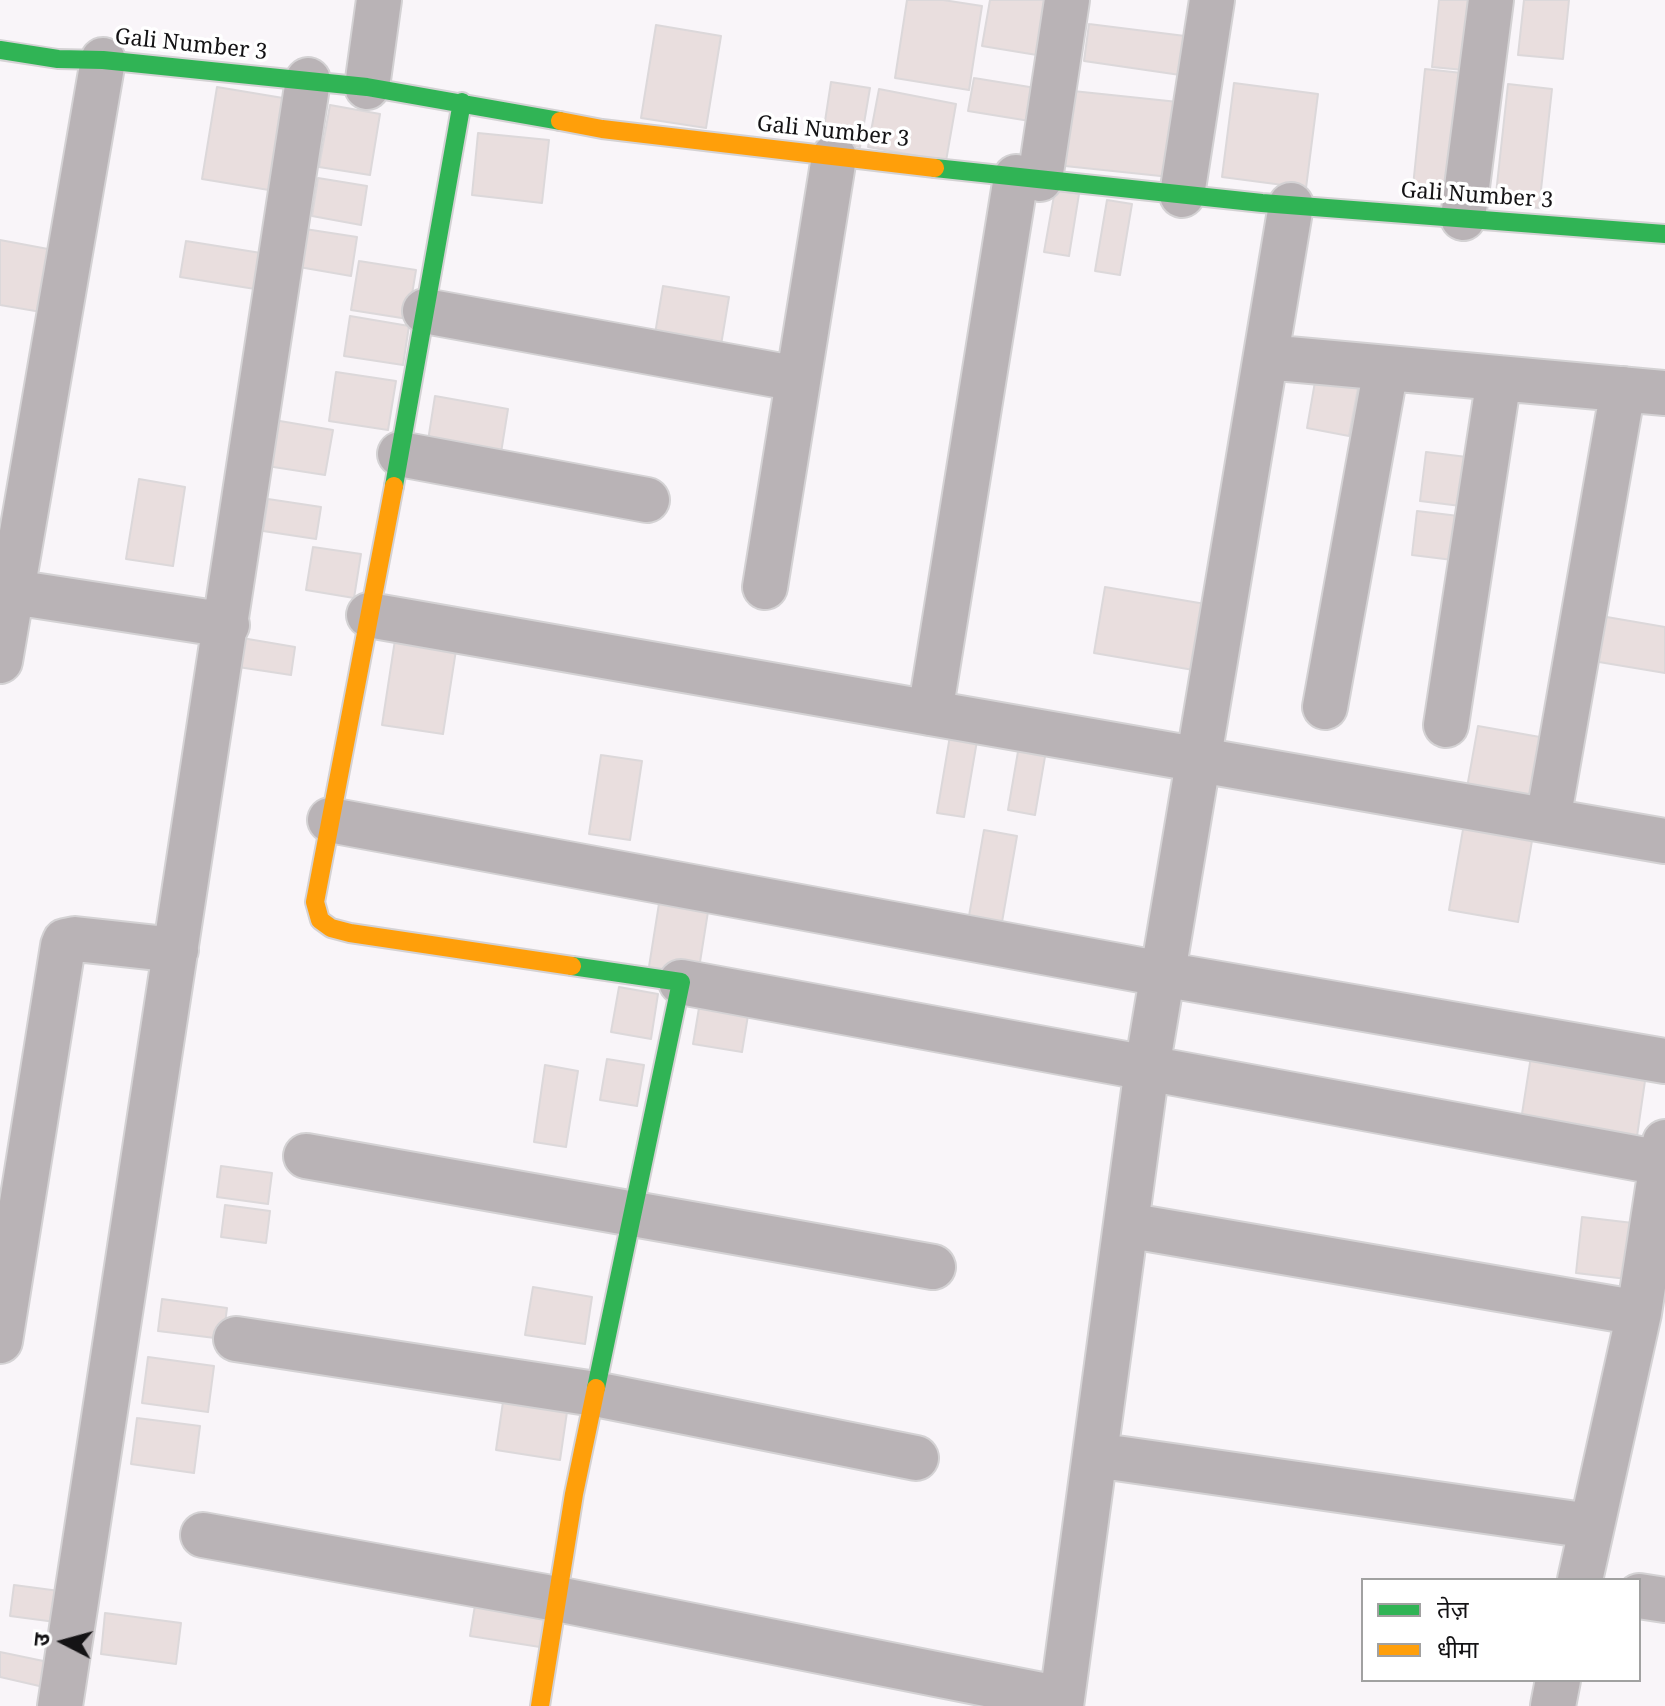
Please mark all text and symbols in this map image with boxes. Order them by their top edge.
street label: Gali Number 3 [114,24,268,66]
street label: Gali Number 3 [756,111,910,153]
street label: Gali Number 3 [1400,178,1554,214]
legend [1361,1578,1641,1682]
text: तेज़ [1437,1592,1469,1625]
north arrow [24,1602,104,1682]
text: उ [25,1632,56,1647]
text: धीमा [1437,1632,1479,1665]

